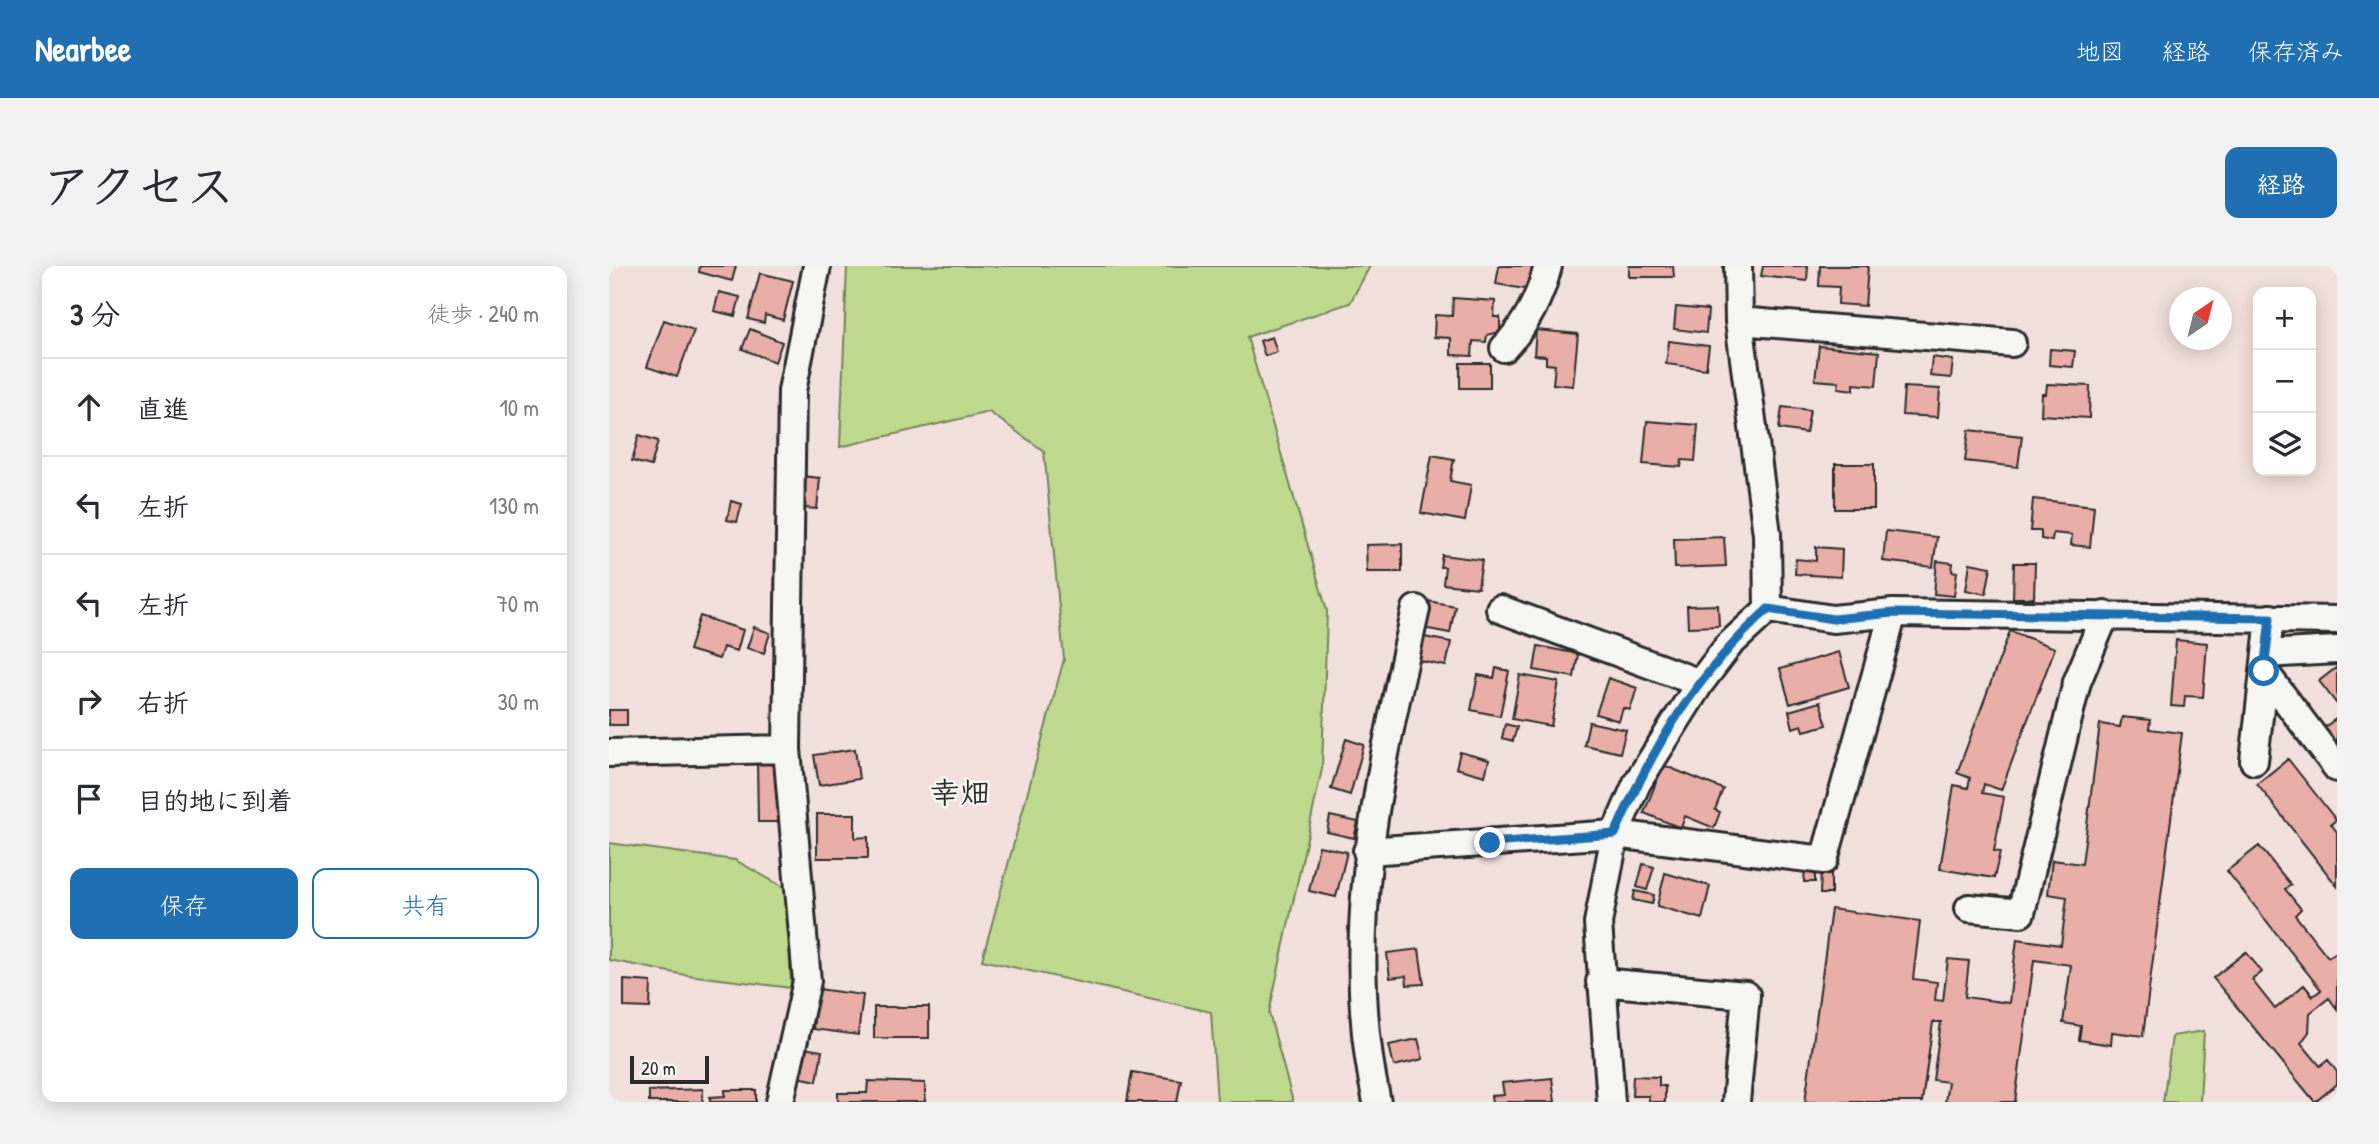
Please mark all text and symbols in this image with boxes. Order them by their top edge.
text: Nearbee [35,27,131,71]
text: 地図 [2076,35,2124,67]
text: 経路 [2162,35,2210,67]
text: 保存済み [2248,35,2344,67]
button: 経路 [2225,147,2337,218]
text: アクセス [42,152,235,218]
north arrow [2169,287,2232,350]
map controls [2253,287,2316,476]
button: + [2253,287,2316,350]
text: 3 分 [70,294,120,334]
text: 徒歩 · 240 m [427,298,539,329]
button: − [2253,350,2316,413]
icon: ahead [70,388,108,426]
text: 直進 [137,391,189,426]
text: 10 m [499,392,539,423]
button: layers [2253,413,2316,476]
icon: left [70,486,108,524]
text: 左折 [137,489,189,524]
text: 130 m [489,490,539,521]
icon: left [70,584,108,622]
text: 左折 [137,587,189,622]
text: 70 m [496,588,539,619]
route start [2248,655,2279,686]
icon: right [70,682,108,720]
text: 右折 [137,685,189,720]
text: 30 m [497,686,539,717]
district label: 幸畑 [930,772,990,812]
icon: arrive [70,780,108,818]
text: 目的地に到着 [137,783,293,818]
route end [1474,827,1505,858]
button: 保存 [70,868,298,939]
button: 共有 [312,868,539,939]
scale bar [630,1053,709,1085]
text: 20 m [641,1055,676,1081]

